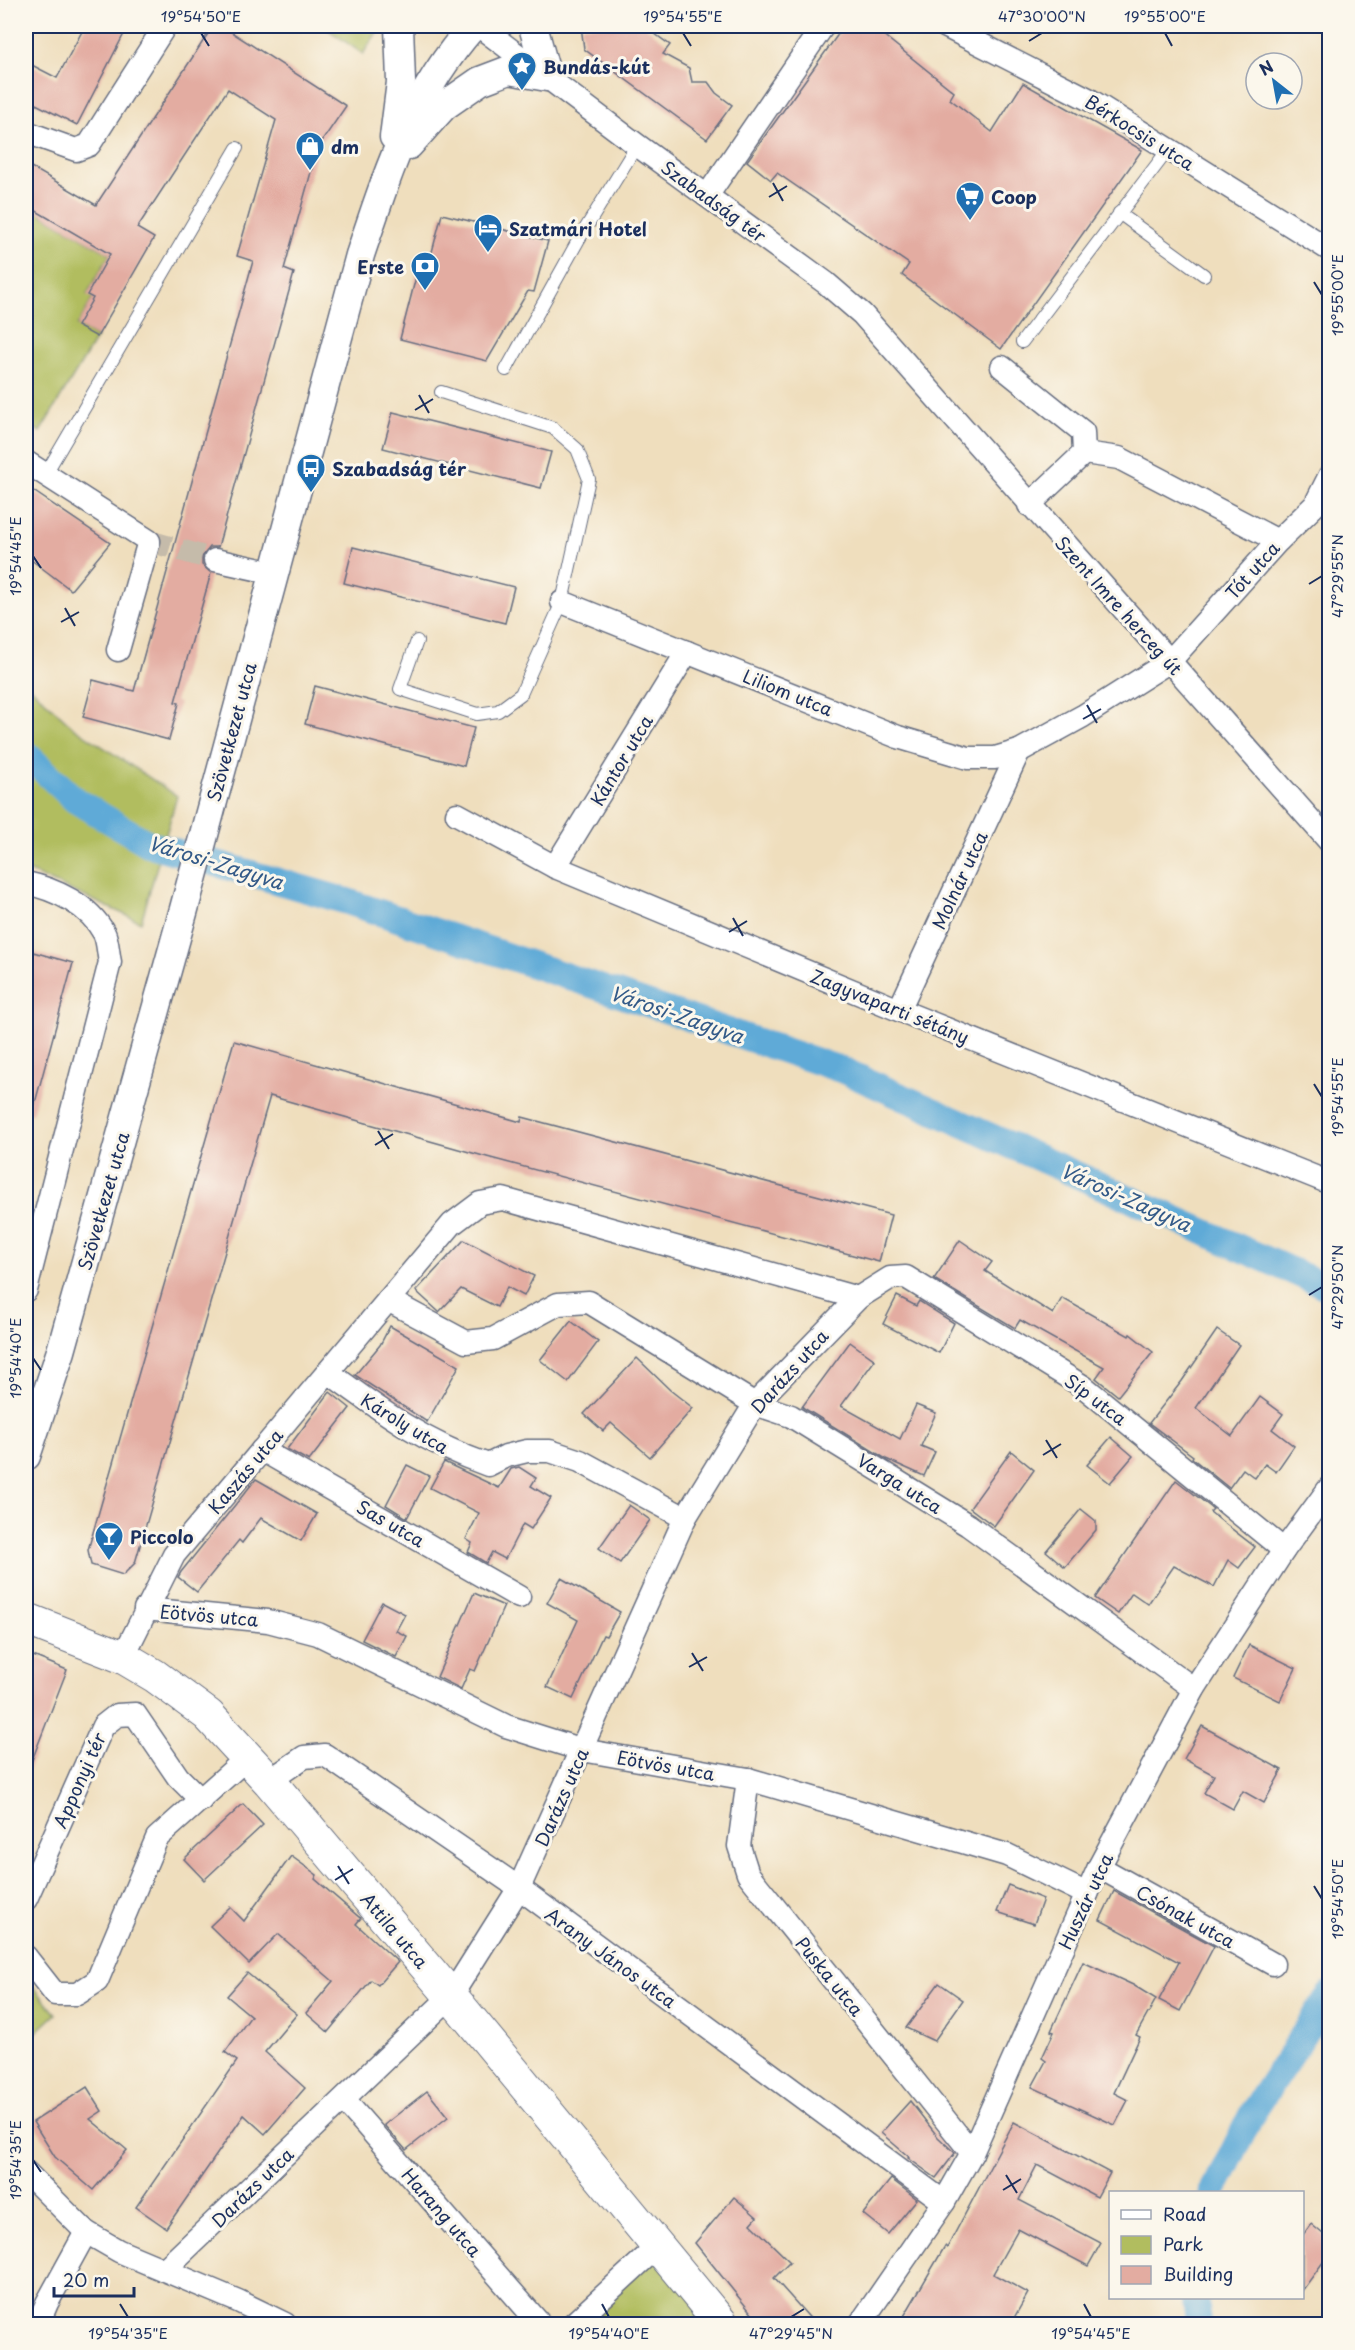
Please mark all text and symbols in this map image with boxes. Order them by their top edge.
text: 19°54'50"E [161,4,241,27]
text: 19°54'55"E [643,4,723,27]
text: 47°30'00"N [998,4,1086,27]
text: 19°55'00"E [1124,4,1206,27]
place icon: Bundás-kút [506,50,538,92]
north arrow [1244,51,1304,111]
place label: Bundás-kút [543,53,651,80]
text: N [1254,54,1277,81]
street label: Bérkocsis utca [1080,88,1201,177]
shop icon: dm [294,130,326,172]
place label: dm [331,133,359,160]
street label: Szabadság tér [656,154,773,249]
supermarket icon: Coop [954,180,986,222]
place label: Coop [991,183,1037,210]
hotel icon: Szatmári Hotel [472,212,504,254]
place label: Szatmári Hotel [509,215,647,242]
bank icon: Erste [409,250,441,292]
place label: Erste [357,253,404,280]
text: 19°55'00"E [1325,254,1348,336]
bus stop icon: Szabadság tér [295,452,327,494]
place label: Szabadság tér [332,455,467,482]
text: 19°54'45"E [3,516,26,596]
street label: Szent Imre herceg út [1049,529,1189,681]
street label: Tót utca [1219,534,1286,605]
text: 47°29'55"N [1325,534,1348,618]
street label: Szövetkezet utca [199,659,263,805]
street label: Liliom utca [739,662,838,723]
street label: Kántor utca [583,709,659,811]
street label: Molnár utca [924,826,994,934]
water label: Városi-Zagyva [145,827,288,897]
street label: Zagyvaparti sétány [806,962,974,1050]
water label: Városi-Zagyva [606,977,748,1051]
text: 19°54'55"E [1325,1057,1348,1137]
street label: Szövetkezet utca [70,1128,136,1274]
water label: Városi-Zagyva [1056,1155,1196,1239]
text: 47°29'50"N [1325,1244,1348,1330]
text: 19°54'40"E [3,1318,26,1398]
street label: Darázs utca [744,1322,835,1419]
street label: Síp utca [1059,1367,1133,1432]
street label: Károly utca [356,1386,455,1460]
street label: Kaszás utca [201,1422,289,1519]
street label: Varga utca [852,1446,948,1520]
street label: Sas utca [352,1493,431,1554]
bar icon: Piccolo [93,1520,125,1562]
place label: Piccolo [130,1523,194,1550]
street label: Eötvös utca [159,1597,260,1633]
street label: Apponyi tér [46,1727,112,1832]
street label: Darázs utca [527,1743,595,1851]
street label: Eötvös utca [615,1743,718,1787]
street label: Huszár utca [1051,1848,1119,1954]
text: 19°54'50"E [1325,1859,1348,1939]
street label: Csónak utca [1132,1878,1241,1955]
street label: Attila utca [355,1886,435,1975]
street label: Arany János utca [540,1900,682,2014]
street label: Puska utca [790,1931,871,2022]
text: 19°54'35"E [3,2120,26,2200]
street label: Darázs utca [205,2140,300,2233]
street label: Harang utca [396,2162,489,2263]
legend [1109,2191,1304,2299]
text: Road [1163,2200,1207,2227]
text: Park [1163,2230,1203,2257]
scale bar [54,2260,134,2298]
text: Building [1163,2260,1233,2287]
text: 20 m [63,2266,109,2293]
text: 19°54'35"E [88,2321,168,2344]
text: 19°54'40"E [569,2321,649,2344]
text: 47°29'45"N [749,2321,833,2344]
text: 19°54'45"E [1051,2321,1131,2344]

